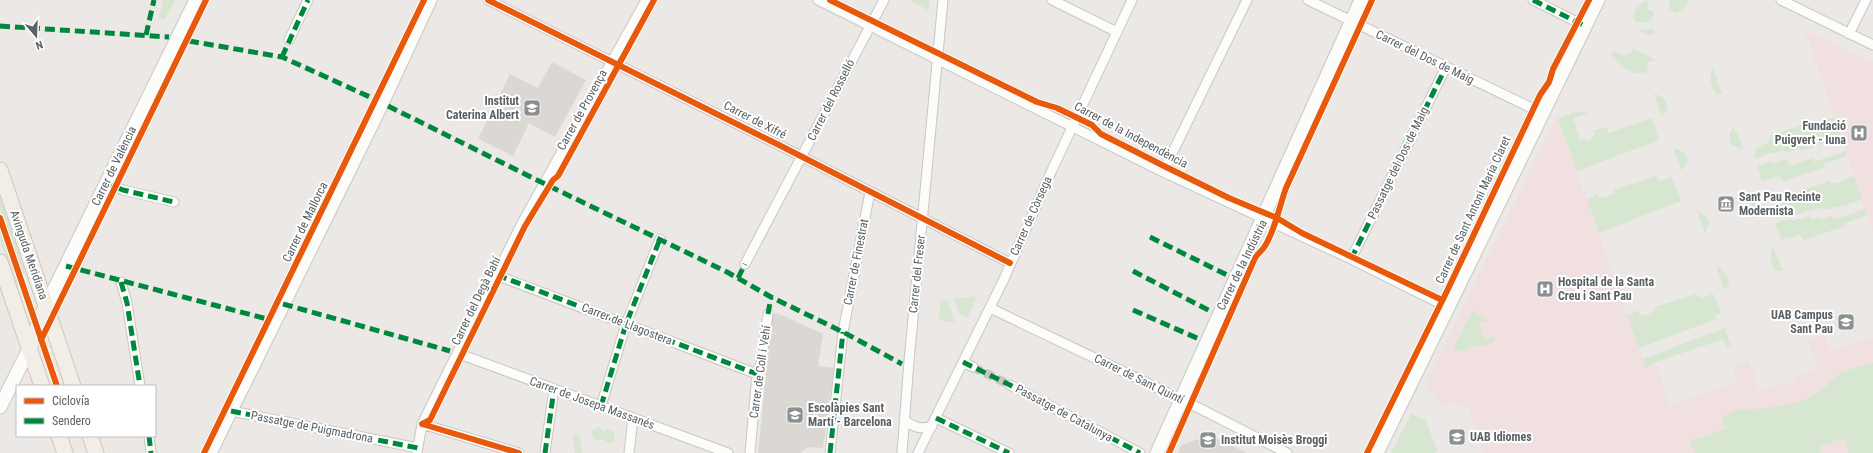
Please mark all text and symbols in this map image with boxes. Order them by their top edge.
north arrow [16,16,56,56]
street label: Carrer del Dos de Maig [1373,27,1477,87]
text: N [34,38,44,52]
street label: Carrer del Rosselló [804,57,858,143]
street label: Carrer de Provença [554,67,610,153]
place label: Institut Caterina Albert [446,94,519,122]
school or university icon: Institut Caterina Albert [522,98,542,118]
street label: Carrer de Xifré [721,98,789,142]
street label: Carrer de la Independència [1072,99,1190,171]
street label: Passatge del Dos de Maig [1365,105,1431,221]
place label: Fundació Puigvert - Iuna [1775,119,1846,147]
hospital icon: Fundació Puigvert - Iuna [1849,123,1869,143]
street label: Carrer de València [89,124,139,208]
street label: Carrer de Sant Antoni Maria Claret [1433,133,1514,286]
street label: Carrer de Còrsega [1007,174,1055,258]
street label: Carrer de Mallorca [280,179,331,264]
place label: Sant Pau Recinte Modernista [1739,190,1821,218]
museum icon: Sant Pau Recinte Modernista [1716,194,1736,214]
street label: Avinguda Meridiana [7,208,51,302]
street label: Carrer de Finestrat [841,217,871,306]
street label: Carrer de la Indústria [1214,217,1270,313]
street label: Carrer del Freser [906,234,928,314]
street label: Carrer del Degà Bahí [449,253,504,348]
place label: Hospital de la Santa Creu i Sant Pau [1558,275,1654,303]
hospital icon: Hospital de la Santa Creu i Sant Pau [1535,279,1555,299]
street label: Carrer de Llagostera [580,300,675,348]
place label: UAB Campus Sant Pau [1771,308,1834,336]
school or university icon: UAB Campus Sant Pau [1836,312,1856,332]
street label: Carrer de Coll i Vehí [747,324,774,419]
street label: Carrer de Sant Quintí [1092,351,1187,407]
street label: Carrer de Josepa Massanés [528,374,656,432]
street label: Passatge de Catalunya [1013,381,1115,445]
legend [16,385,156,437]
text: Ciclovía [52,394,90,408]
place label: Escolàpies Sant Martí - Barcelona [808,401,892,429]
school or university icon: Escolàpies Sant Martí - Barcelona [785,405,805,425]
street label: Passatge de Puigmadrona [250,408,375,446]
text: Sendero [52,414,91,428]
school or university icon: UAB Idiomes [1447,427,1467,447]
school or university icon: Institut Moisès Broggi [1198,430,1218,450]
place label: UAB Idiomes [1470,430,1532,444]
place label: Institut Moisès Broggi [1221,433,1327,447]

